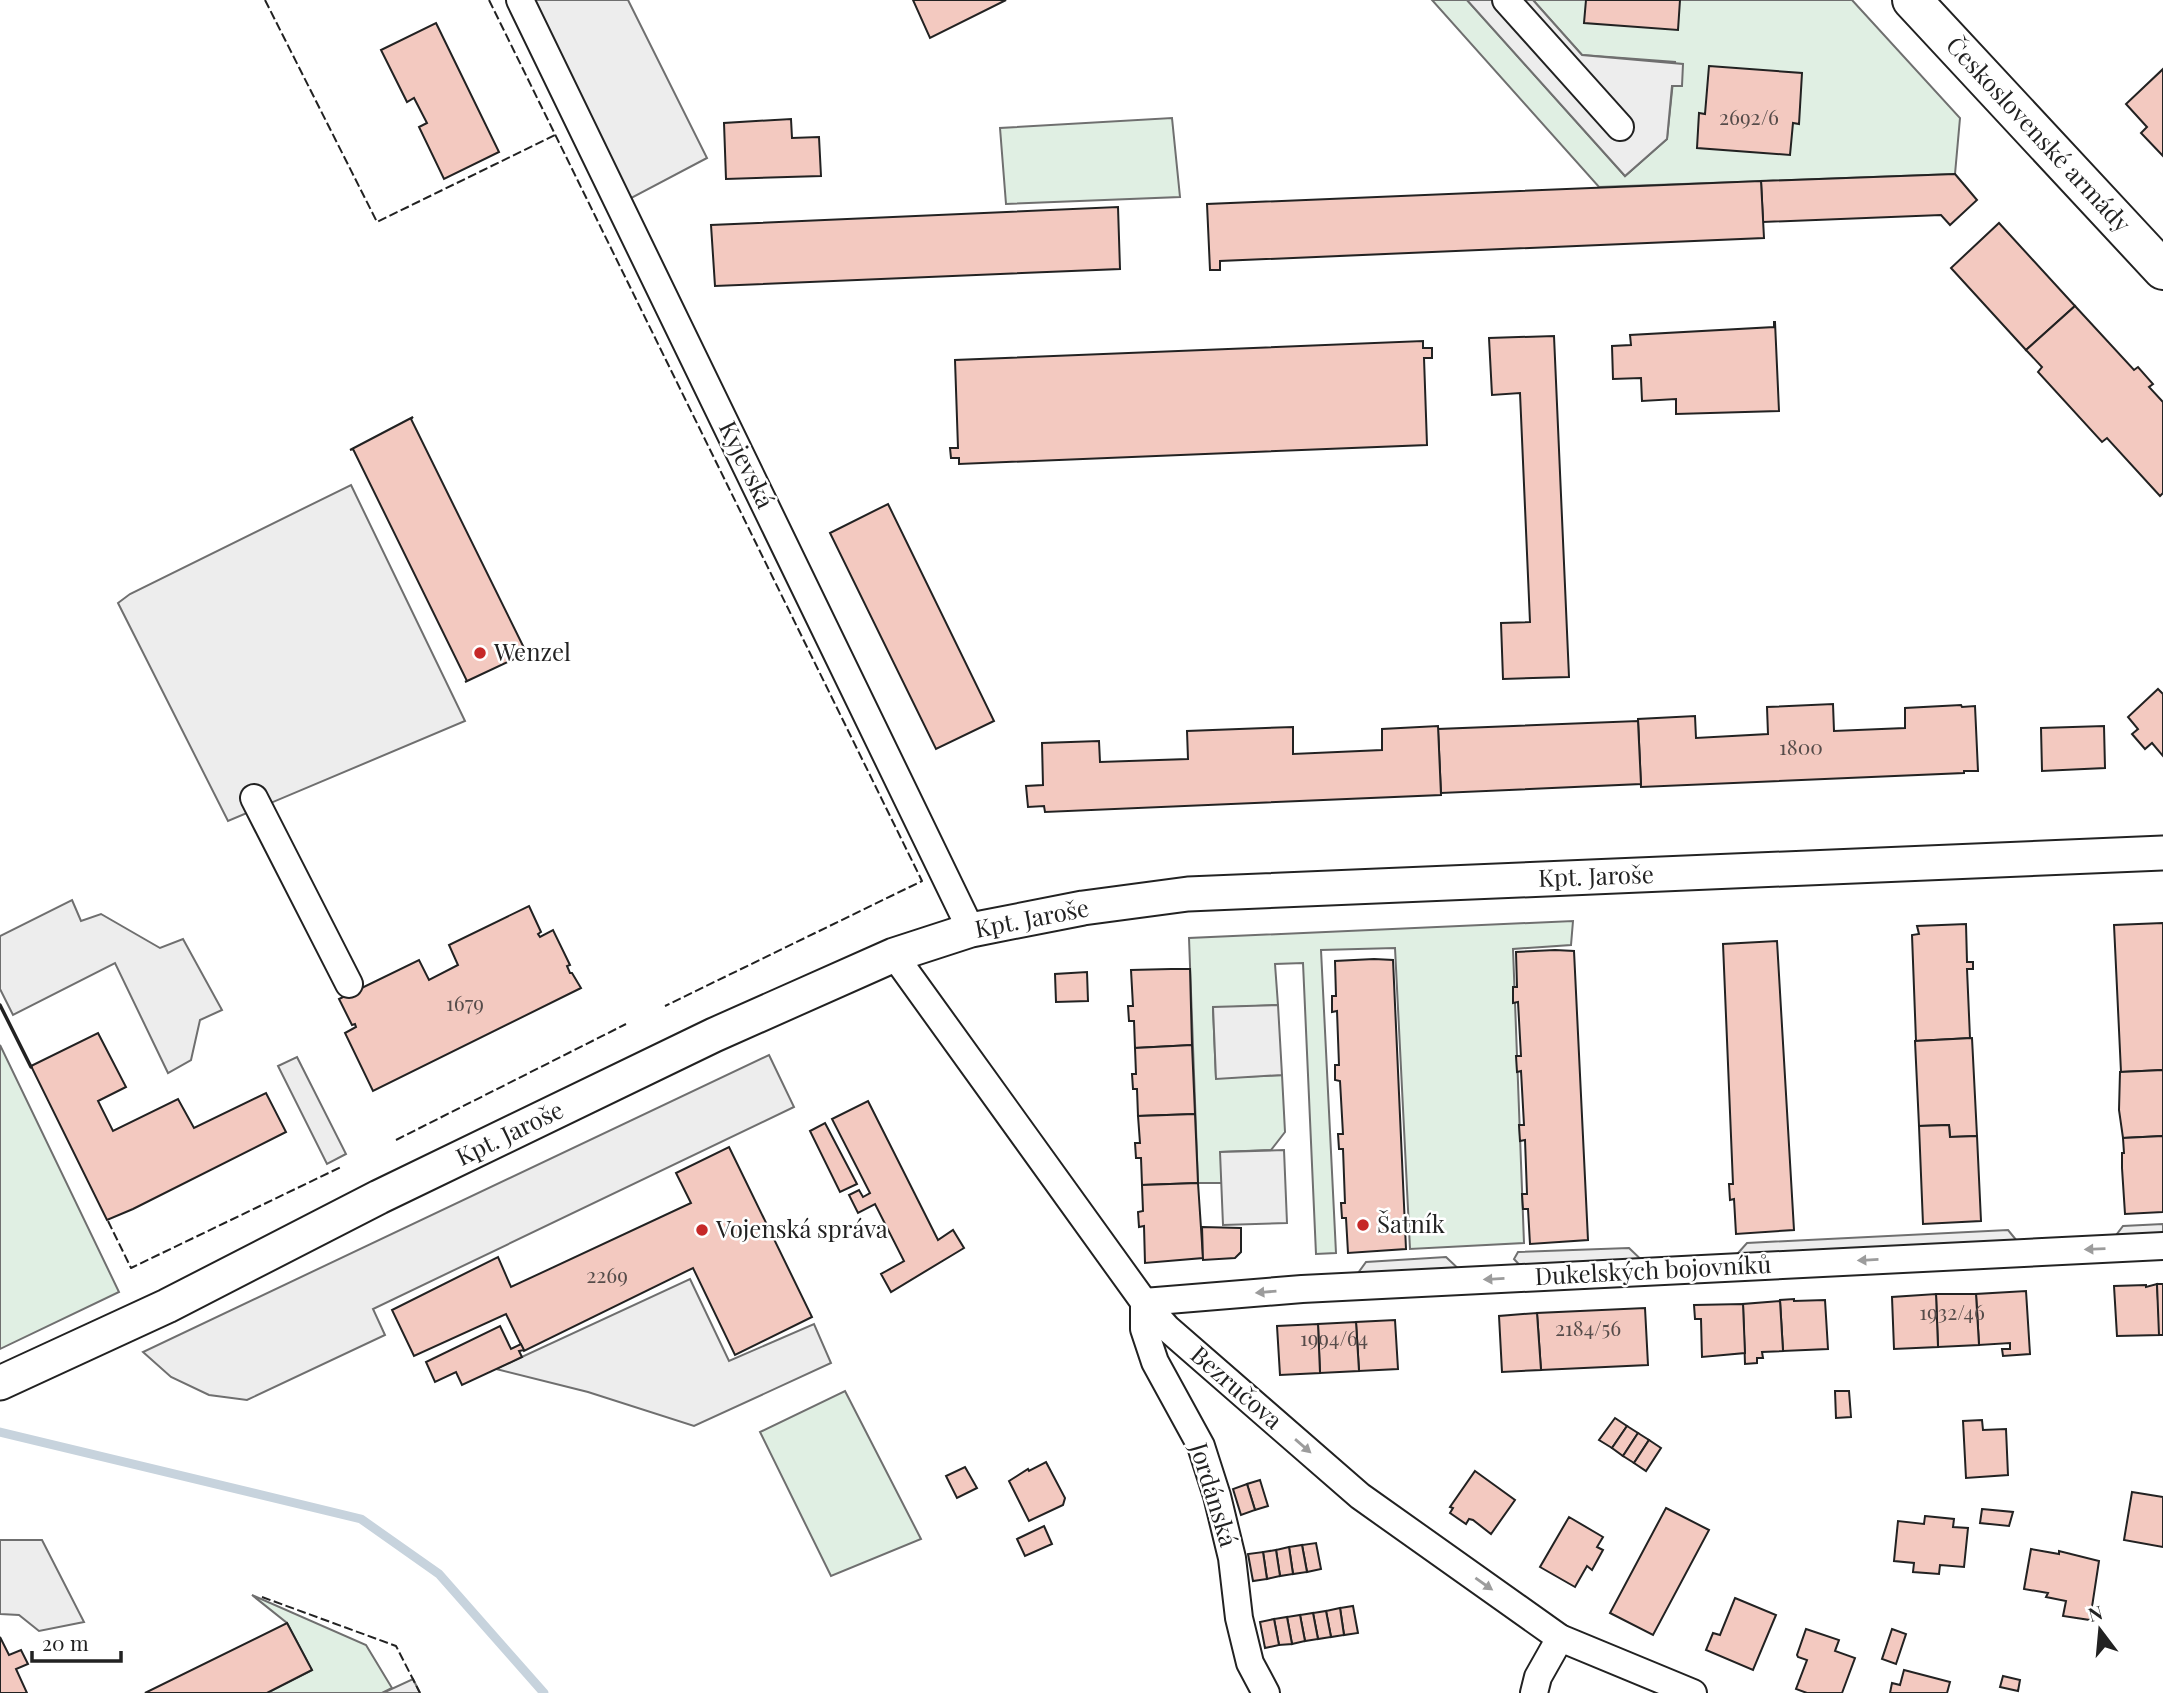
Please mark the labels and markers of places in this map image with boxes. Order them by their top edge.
place label: Wenzel [493,635,571,667]
marker: Wenzel [472,645,488,661]
place label: Šatník [1377,1207,1446,1239]
place label: Vojenská správa [715,1212,888,1244]
marker: Šatník [1355,1217,1371,1233]
marker: Vojenská správa [694,1222,710,1238]

